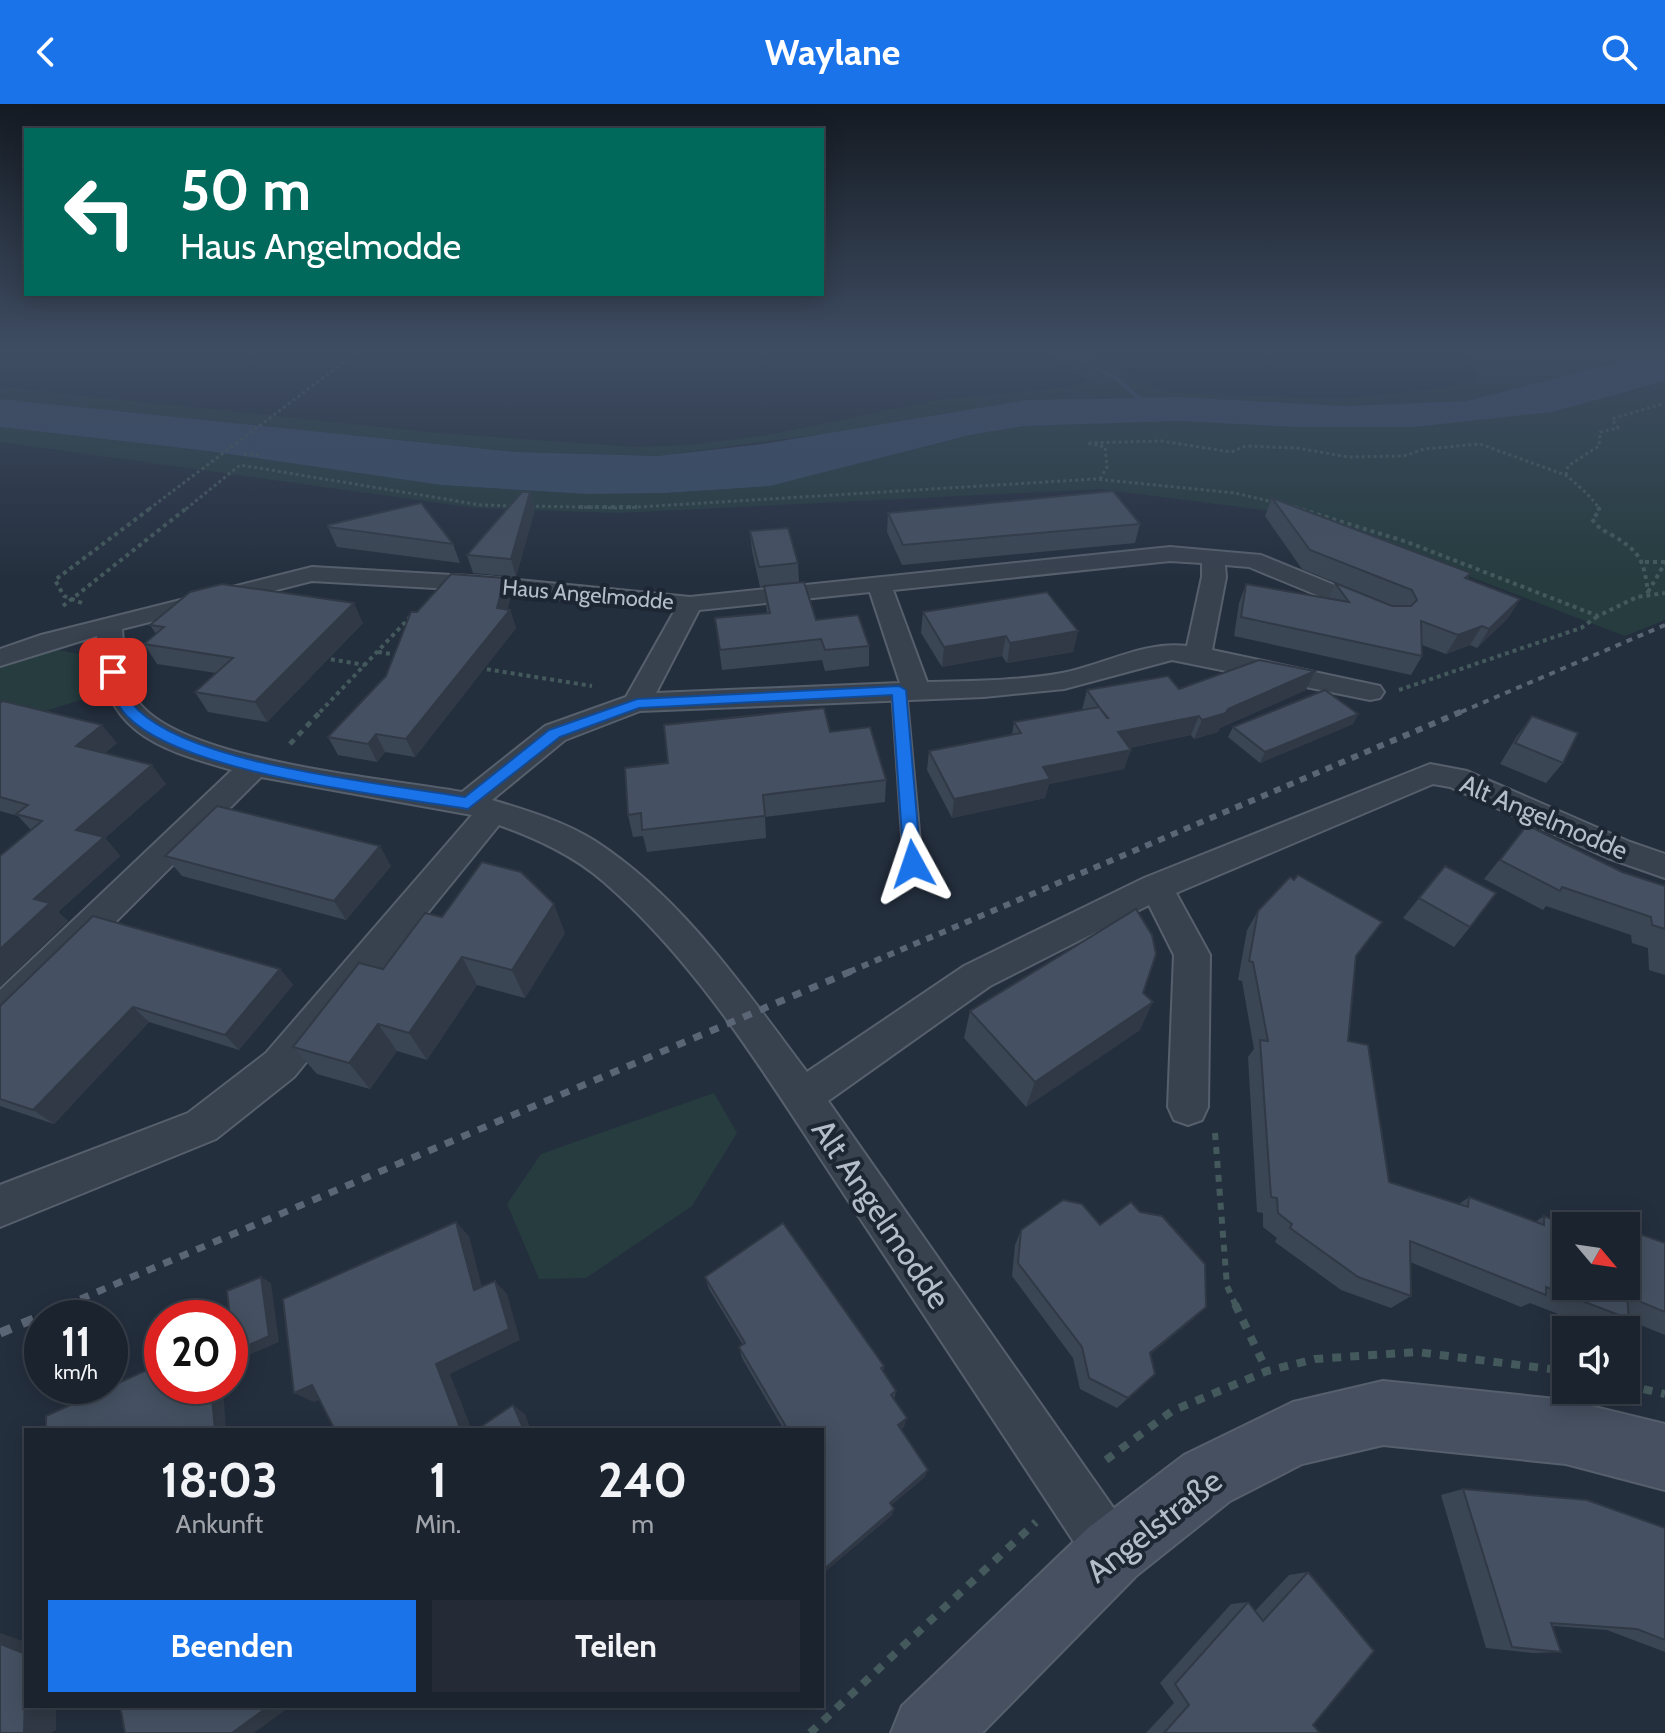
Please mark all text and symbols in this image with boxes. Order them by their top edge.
icon: back [24,30,68,74]
text: Waylane [765,30,900,74]
icon: search [1597,30,1641,74]
text: 50 m [180,156,311,224]
icon: left [48,160,152,264]
text: Haus Angelmodde [180,224,461,268]
street label: Haus Angelmodde [501,574,675,615]
pin [79,638,147,706]
icon: arrive [91,650,135,694]
street label: Alt Angelmodde [1456,767,1632,867]
position arrow [871,822,955,906]
street label: Alt Angelmodde [804,1112,959,1316]
north arrow [1552,1212,1640,1300]
map controls [1552,1212,1640,1404]
speed limit sign: 20 [144,1300,248,1404]
button: sound [1552,1316,1640,1404]
text: 11 [61,1317,91,1366]
text: km/h [54,1360,98,1384]
text: 18:03 [161,1451,278,1509]
text: 1 [429,1451,447,1509]
text: 240 [598,1451,687,1509]
street label: Angelstraße [1078,1461,1229,1591]
text: Ankunft [176,1508,263,1540]
text: Min. [415,1508,461,1540]
text: m [631,1508,654,1540]
button: Beenden [48,1600,416,1692]
button: Teilen [432,1600,800,1692]

